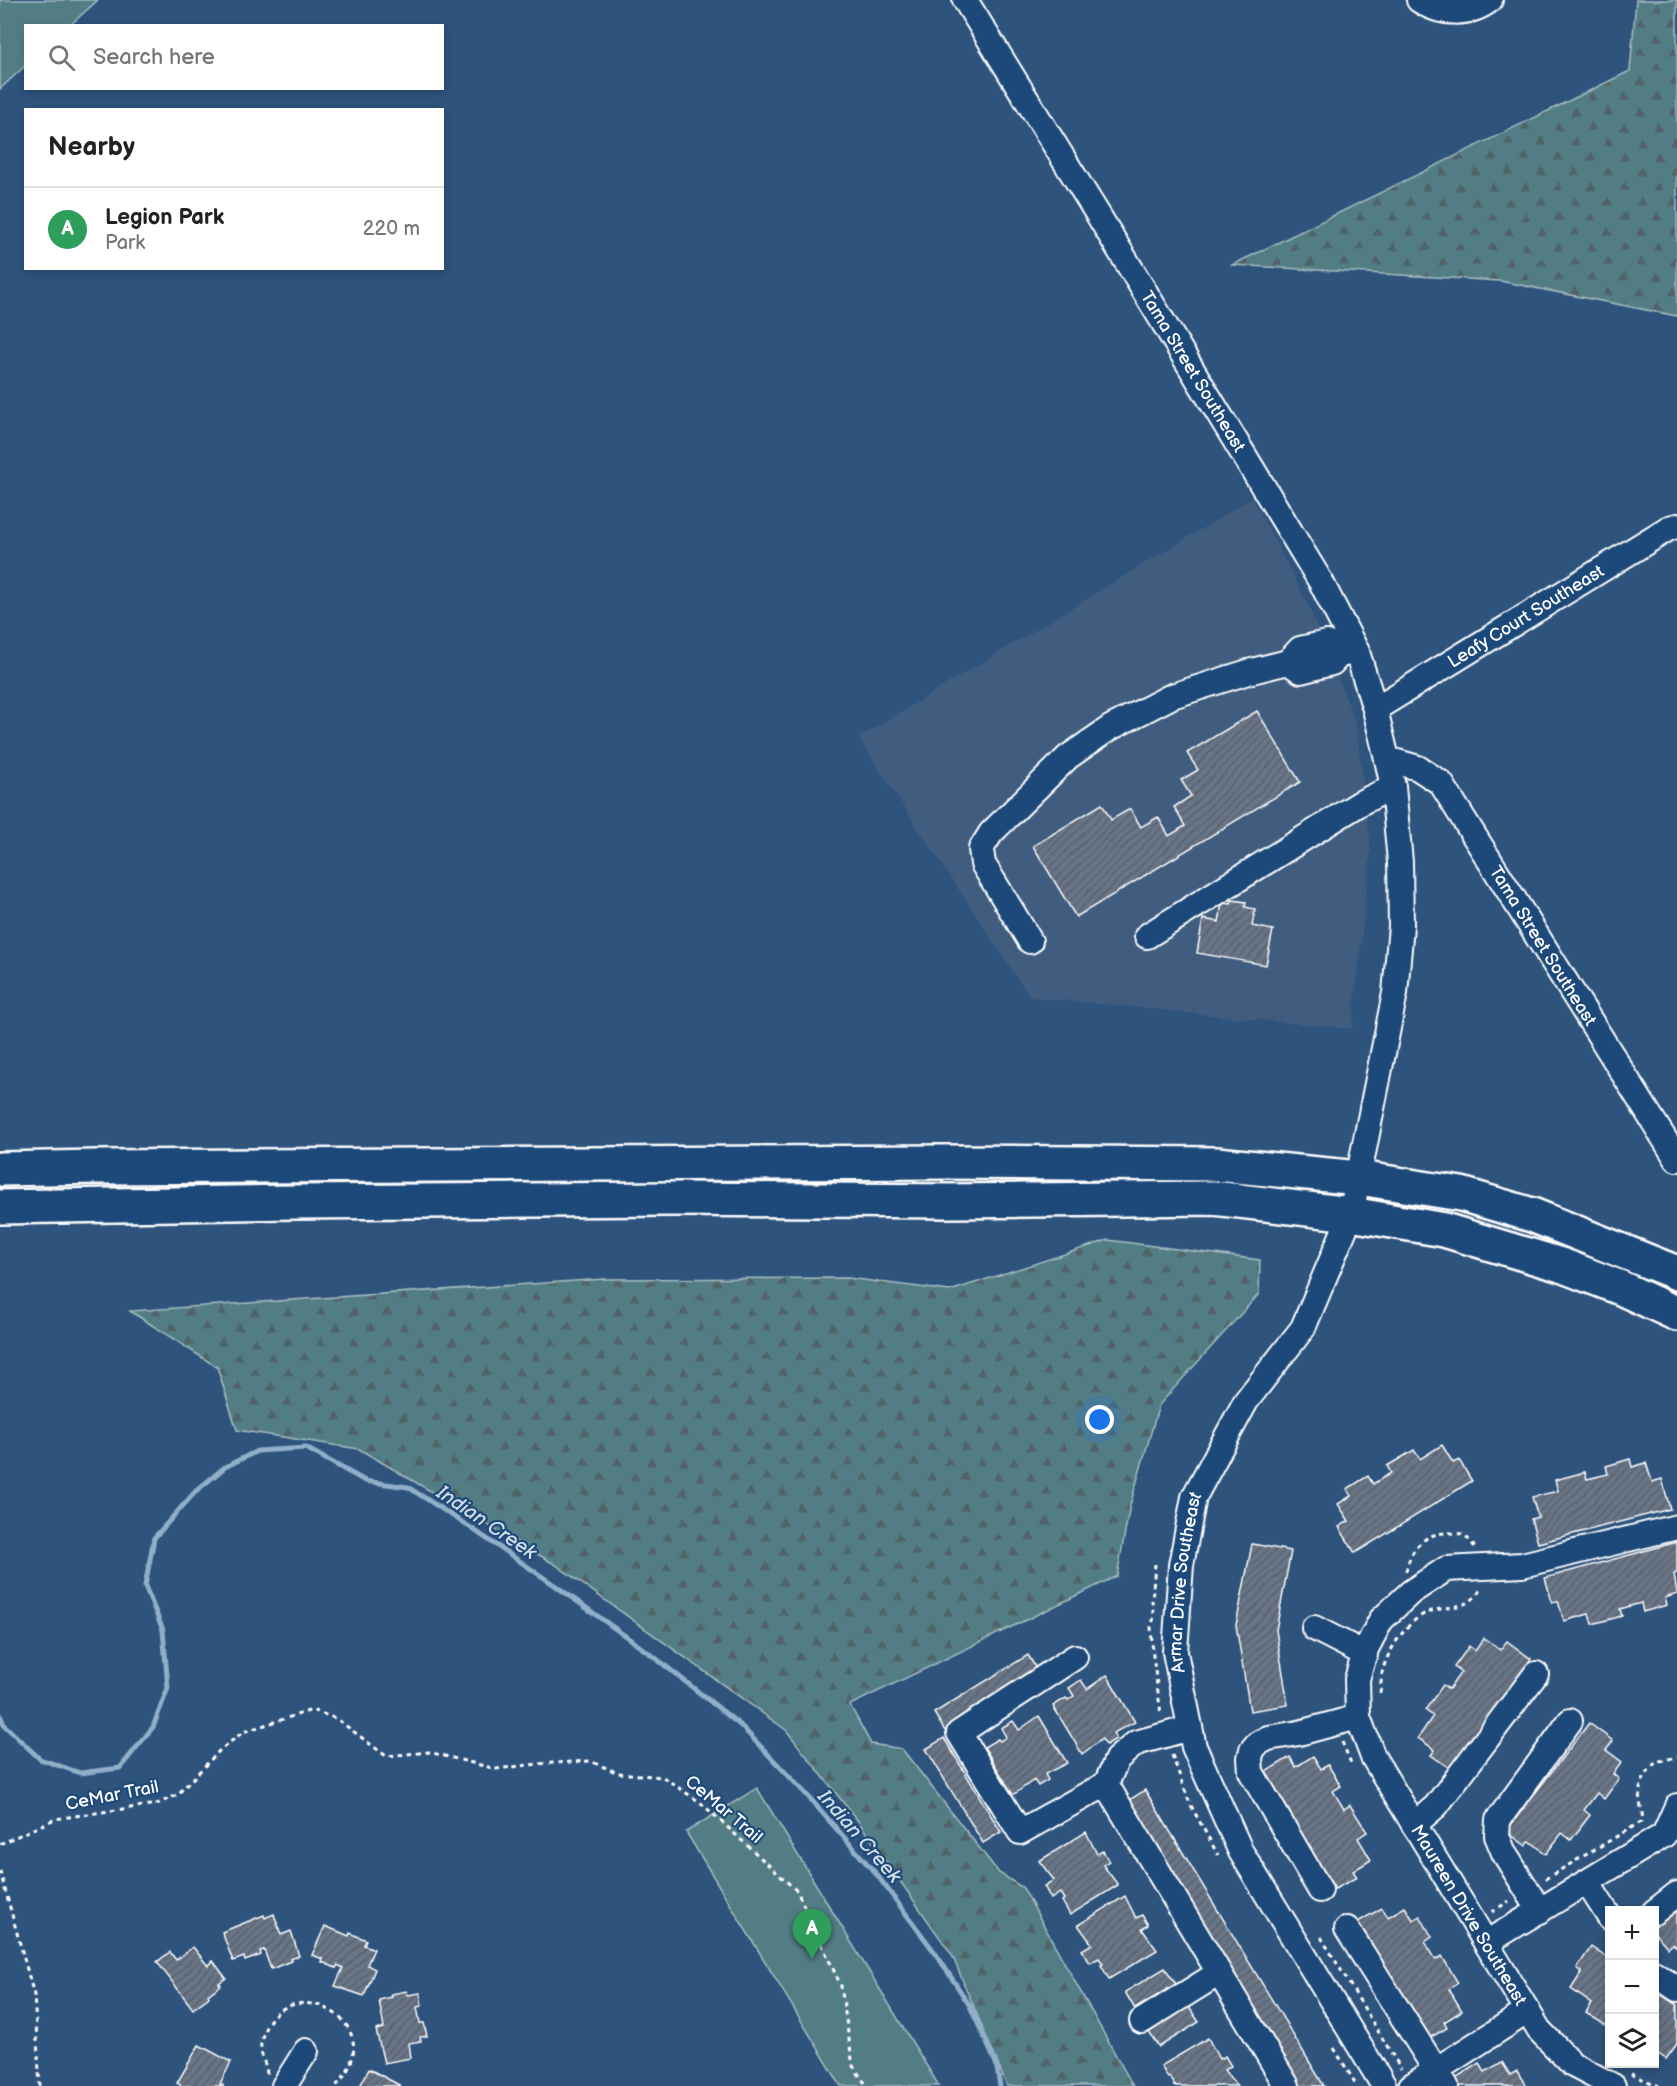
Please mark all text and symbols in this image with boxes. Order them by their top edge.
search box [24,24,444,90]
icon: search [45,41,78,74]
text: Search here [93,44,215,71]
text: Nearby [48,132,135,163]
text: Legion Park [105,204,224,231]
text: A [61,217,74,241]
text: 220 m [363,217,420,241]
text: Park [105,231,145,255]
street label: Tama Street Southeast [1136,287,1250,456]
street label: Leafy Court Southeast [1444,560,1608,673]
street label: Tama Street Southeast [1485,862,1601,1030]
your location [1085,1405,1114,1434]
water label: Indian Creek [431,1480,542,1566]
street label: Armar Drive Southeast [1165,1488,1206,1675]
street label: CeMar Trail [681,1771,767,1848]
street label: CeMar Trail [64,1776,160,1815]
water label: Indian Creek [812,1784,907,1889]
street label: Maureen Drive Southeast [1406,1821,1531,2010]
map controls [1605,1906,1659,2068]
button: + [1605,1906,1659,1960]
pin: A [792,1910,832,1959]
button: − [1605,1960,1659,2014]
button: layers [1605,2014,1659,2068]

